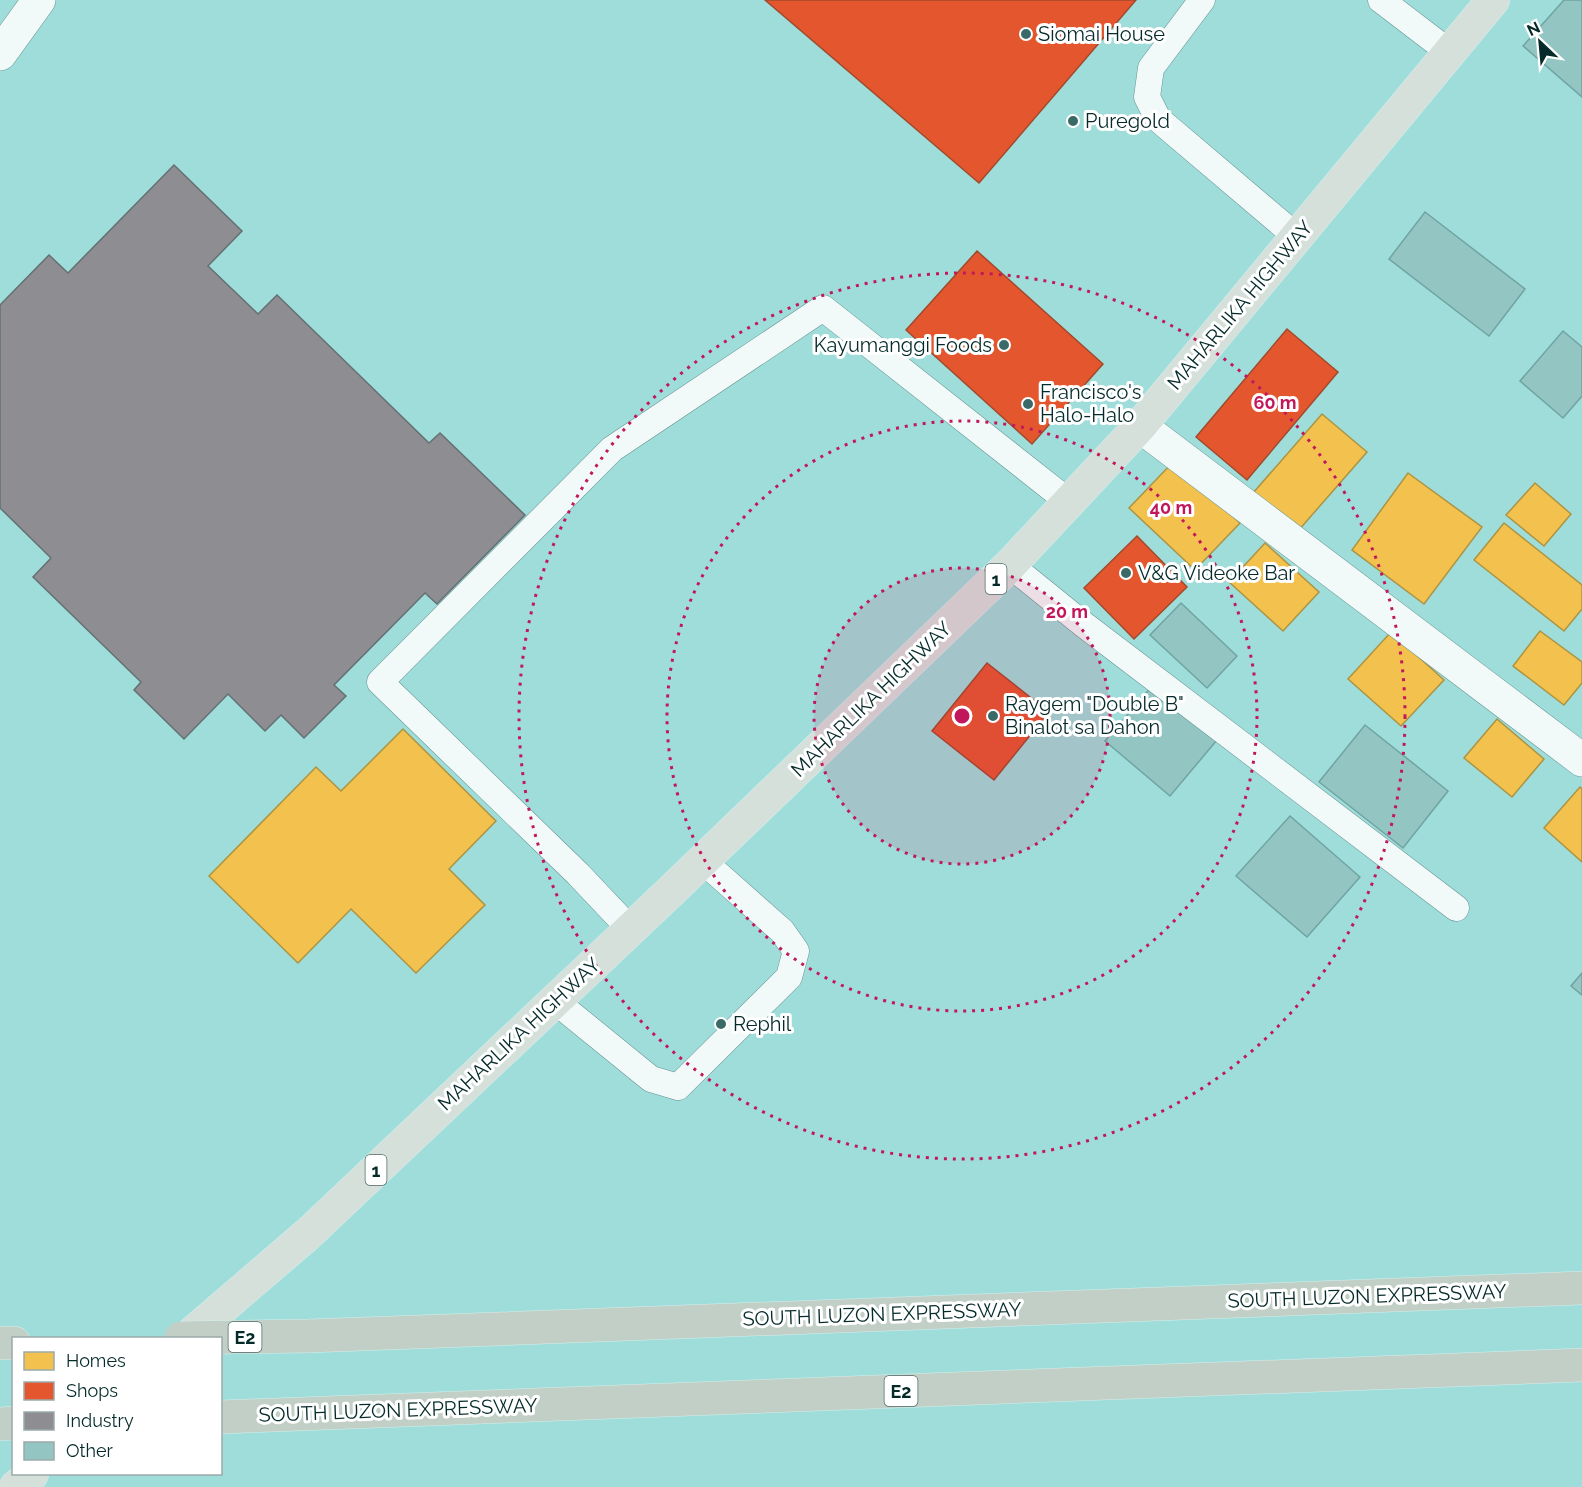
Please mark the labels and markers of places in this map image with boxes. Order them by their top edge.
place label: Siomai House [1038,22,1165,46]
marker: Siomai House [1019,27,1033,41]
place label: Puregold [1085,109,1170,133]
marker: Puregold [1066,114,1080,128]
place label: Kayumanggi Foods [814,333,992,357]
marker: Kayumanggi Foods [997,338,1011,352]
place label: Francisco's Halo-Halo [1040,380,1141,427]
marker: Francisco's Halo-Halo [1021,397,1035,411]
place label: V&G Videoke Bar [1138,561,1295,585]
marker: V&G Videoke Bar [1119,566,1133,580]
place label: Raygem "Double B" Binalot sa Dahon [1005,692,1184,739]
centre of rings [952,706,972,726]
marker: Raygem "Double B" Binalot sa Dahon [986,709,1000,723]
place label: Rephil [733,1012,792,1036]
marker: Rephil [714,1017,728,1031]

